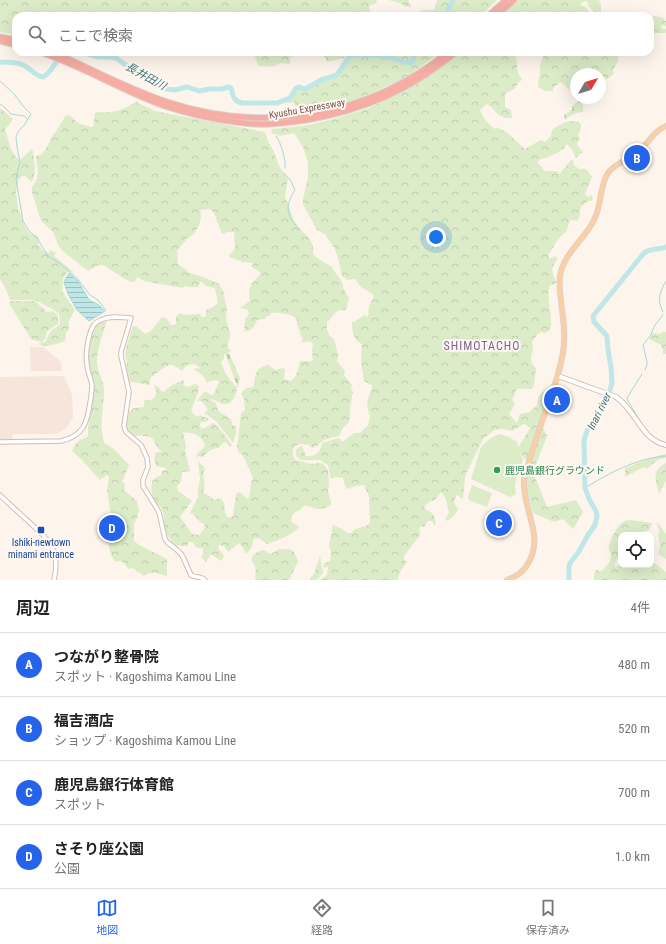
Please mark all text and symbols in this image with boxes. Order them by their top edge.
search box [12,12,654,56]
icon: search [26,23,48,45]
text: ここで検索 [58,27,133,45]
water label: 長井田川 [123,60,169,93]
north arrow [570,68,606,104]
street label: Kyushu Expressway [268,96,346,121]
pin: B [624,143,650,173]
your location [426,227,446,247]
district label: SHIMOTACHO [444,339,520,353]
pin: A [544,385,570,415]
water label: Inari river [585,390,615,432]
marker: 鹿児島銀行グラウンド [492,465,502,475]
place label: 鹿児島銀行グラウンド [505,465,605,476]
pin: C [486,508,512,538]
pin: D [99,513,125,543]
marker: Ishiki-newtown minami entrance [36,525,46,535]
map controls [618,532,654,568]
button: locate [618,532,654,568]
place label: Ishiki-newtown minami entrance [8,537,74,560]
text: 周辺 [16,598,50,618]
text: 4件 [631,600,650,615]
text: つながり整骨院 [54,648,159,666]
text: A [25,657,33,672]
text: 480 m [618,657,650,672]
text: スポット · Kagoshima Kamou Line [54,669,236,684]
text: 福吉酒店 [54,712,114,730]
text: B [25,721,33,736]
text: 520 m [618,721,650,736]
text: ショップ · Kagoshima Kamou Line [54,733,236,748]
text: 鹿児島銀行体育館 [54,776,174,794]
text: C [25,785,33,800]
text: 700 m [618,785,650,800]
text: スポット [54,797,106,812]
text: さそり座公園 [54,840,144,858]
text: D [25,849,33,864]
text: 1.0 km [615,849,650,864]
text: 公園 [54,861,80,876]
tab: 地図 [96,897,118,937]
tab: 経路 [311,897,333,937]
tab: 保存済み [526,897,570,937]

